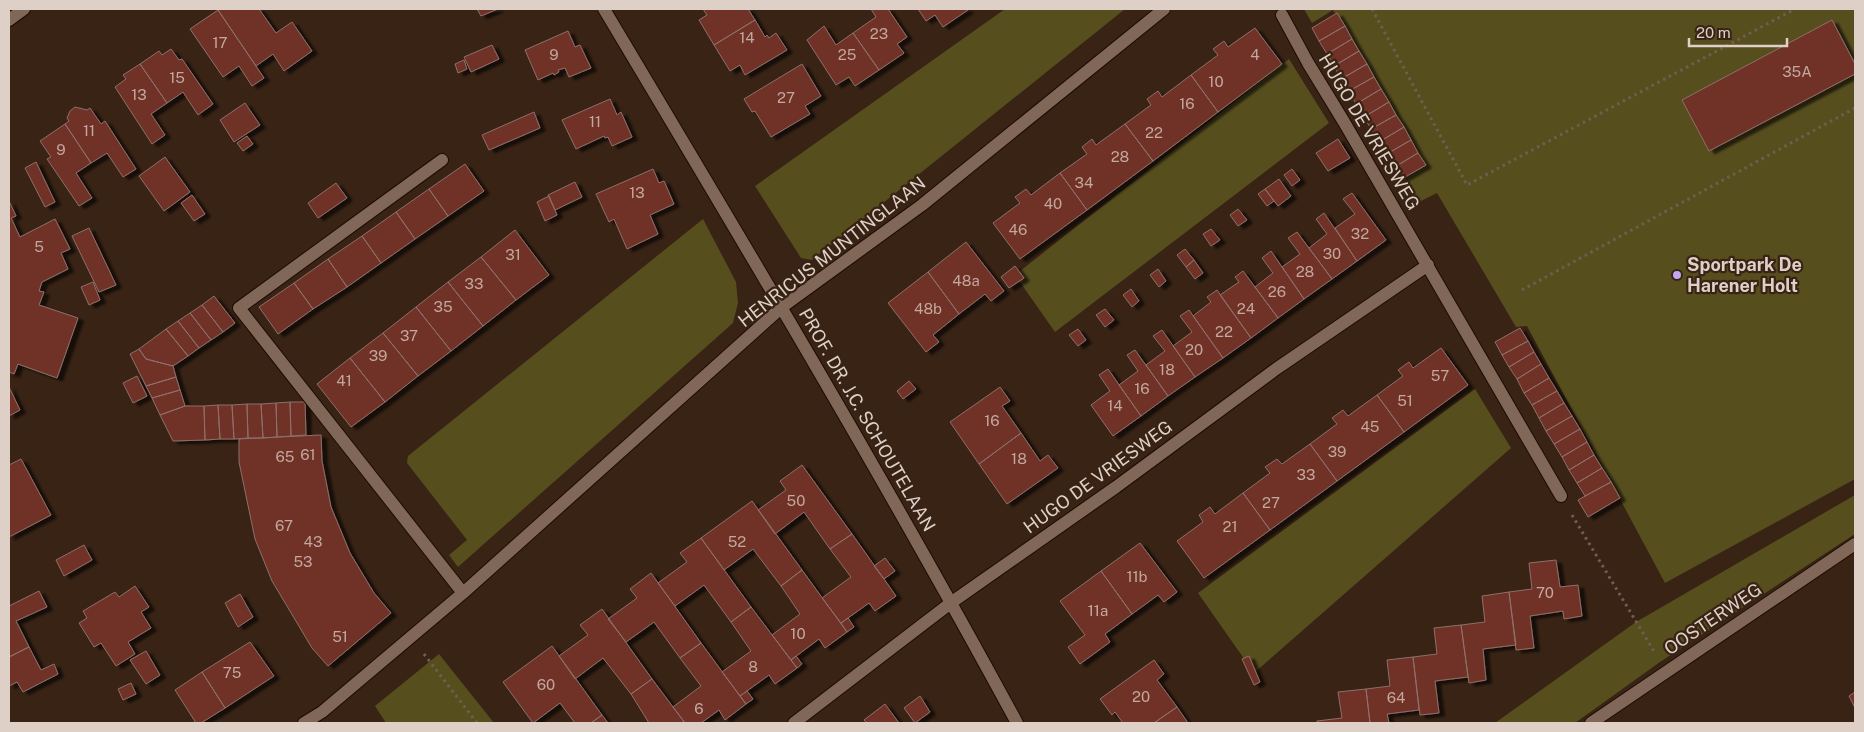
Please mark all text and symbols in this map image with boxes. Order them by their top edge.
scale bar [1689,15,1786,47]
text: 20 m [1696,24,1731,41]
house number: 23 [870,25,888,42]
house number: 14 [739,29,755,46]
house number: 17 [212,34,228,51]
house number: 9 [549,46,559,63]
house number: 25 [838,46,856,63]
house number: 4 [1250,46,1260,63]
street label: HUGO DE VRIESWEG [1314,50,1424,214]
house number: 35A [1782,63,1812,80]
house number: 15 [169,69,185,86]
house number: 10 [1208,73,1224,90]
house number: 13 [131,86,147,103]
house number: 27 [777,89,795,106]
house number: 16 [1179,95,1195,112]
house number: 11 [589,113,601,130]
house number: 11 [83,122,95,139]
house number: 22 [1145,124,1163,141]
house number: 9 [56,141,66,158]
house number: 28 [1111,148,1129,165]
street label: HENRICUS MUNTINGLAAN [734,172,930,331]
house number: 34 [1075,174,1093,191]
house number: 13 [629,184,645,201]
house number: 40 [1044,195,1062,212]
house number: 46 [1009,221,1027,238]
house number: 32 [1351,225,1369,242]
house number: 5 [34,238,44,255]
house number: 30 [1323,245,1341,262]
house number: 31 [505,246,521,263]
place label: Sportpark De Harener Holt [1687,254,1802,296]
house number: 28 [1296,263,1314,280]
marker: Sportpark De Harener Holt [1671,269,1683,281]
house number: 48a [952,272,980,289]
house number: 33 [465,275,483,292]
house number: 26 [1268,283,1286,300]
house number: 35 [433,298,453,315]
house number: 48b [914,300,942,317]
house number: 24 [1237,300,1255,317]
street label: PROF. DR. J.C. SCHOUTELAAN [795,305,940,535]
house number: 22 [1215,323,1233,340]
house number: 37 [400,327,418,344]
house number: 20 [1185,341,1203,358]
house number: 39 [369,347,387,364]
house number: 18 [1159,361,1175,378]
house number: 57 [1431,367,1449,384]
house number: 41 [336,372,352,389]
house number: 16 [1134,380,1150,397]
house number: 51 [1397,392,1413,409]
house number: 14 [1107,397,1123,414]
house number: 16 [984,412,1000,429]
street label: HUGO DE VRIESWEG [1019,416,1176,538]
house number: 45 [1361,418,1379,435]
house number: 39 [1328,443,1346,460]
house number: 61 [300,446,316,463]
house number: 65 [276,448,294,465]
house number: 18 [1011,450,1027,467]
house number: 33 [1297,466,1315,483]
house number: 50 [787,492,805,509]
house number: 27 [1262,494,1280,511]
house number: 67 [275,517,293,534]
house number: 21 [1222,518,1238,535]
house number: 43 [304,533,322,550]
house number: 52 [728,533,746,550]
house number: 53 [293,553,313,570]
house number: 11b [1126,568,1148,585]
street label: OOSTERWEG [1660,578,1766,659]
house number: 70 [1536,584,1554,601]
house number: 11a [1088,602,1108,619]
house number: 10 [790,625,806,642]
house number: 51 [332,628,348,645]
house number: 8 [748,658,758,675]
house number: 75 [223,664,241,681]
house number: 60 [537,676,555,693]
house number: 20 [1132,688,1150,705]
house number: 64 [1387,689,1405,706]
house number: 6 [694,700,704,717]

